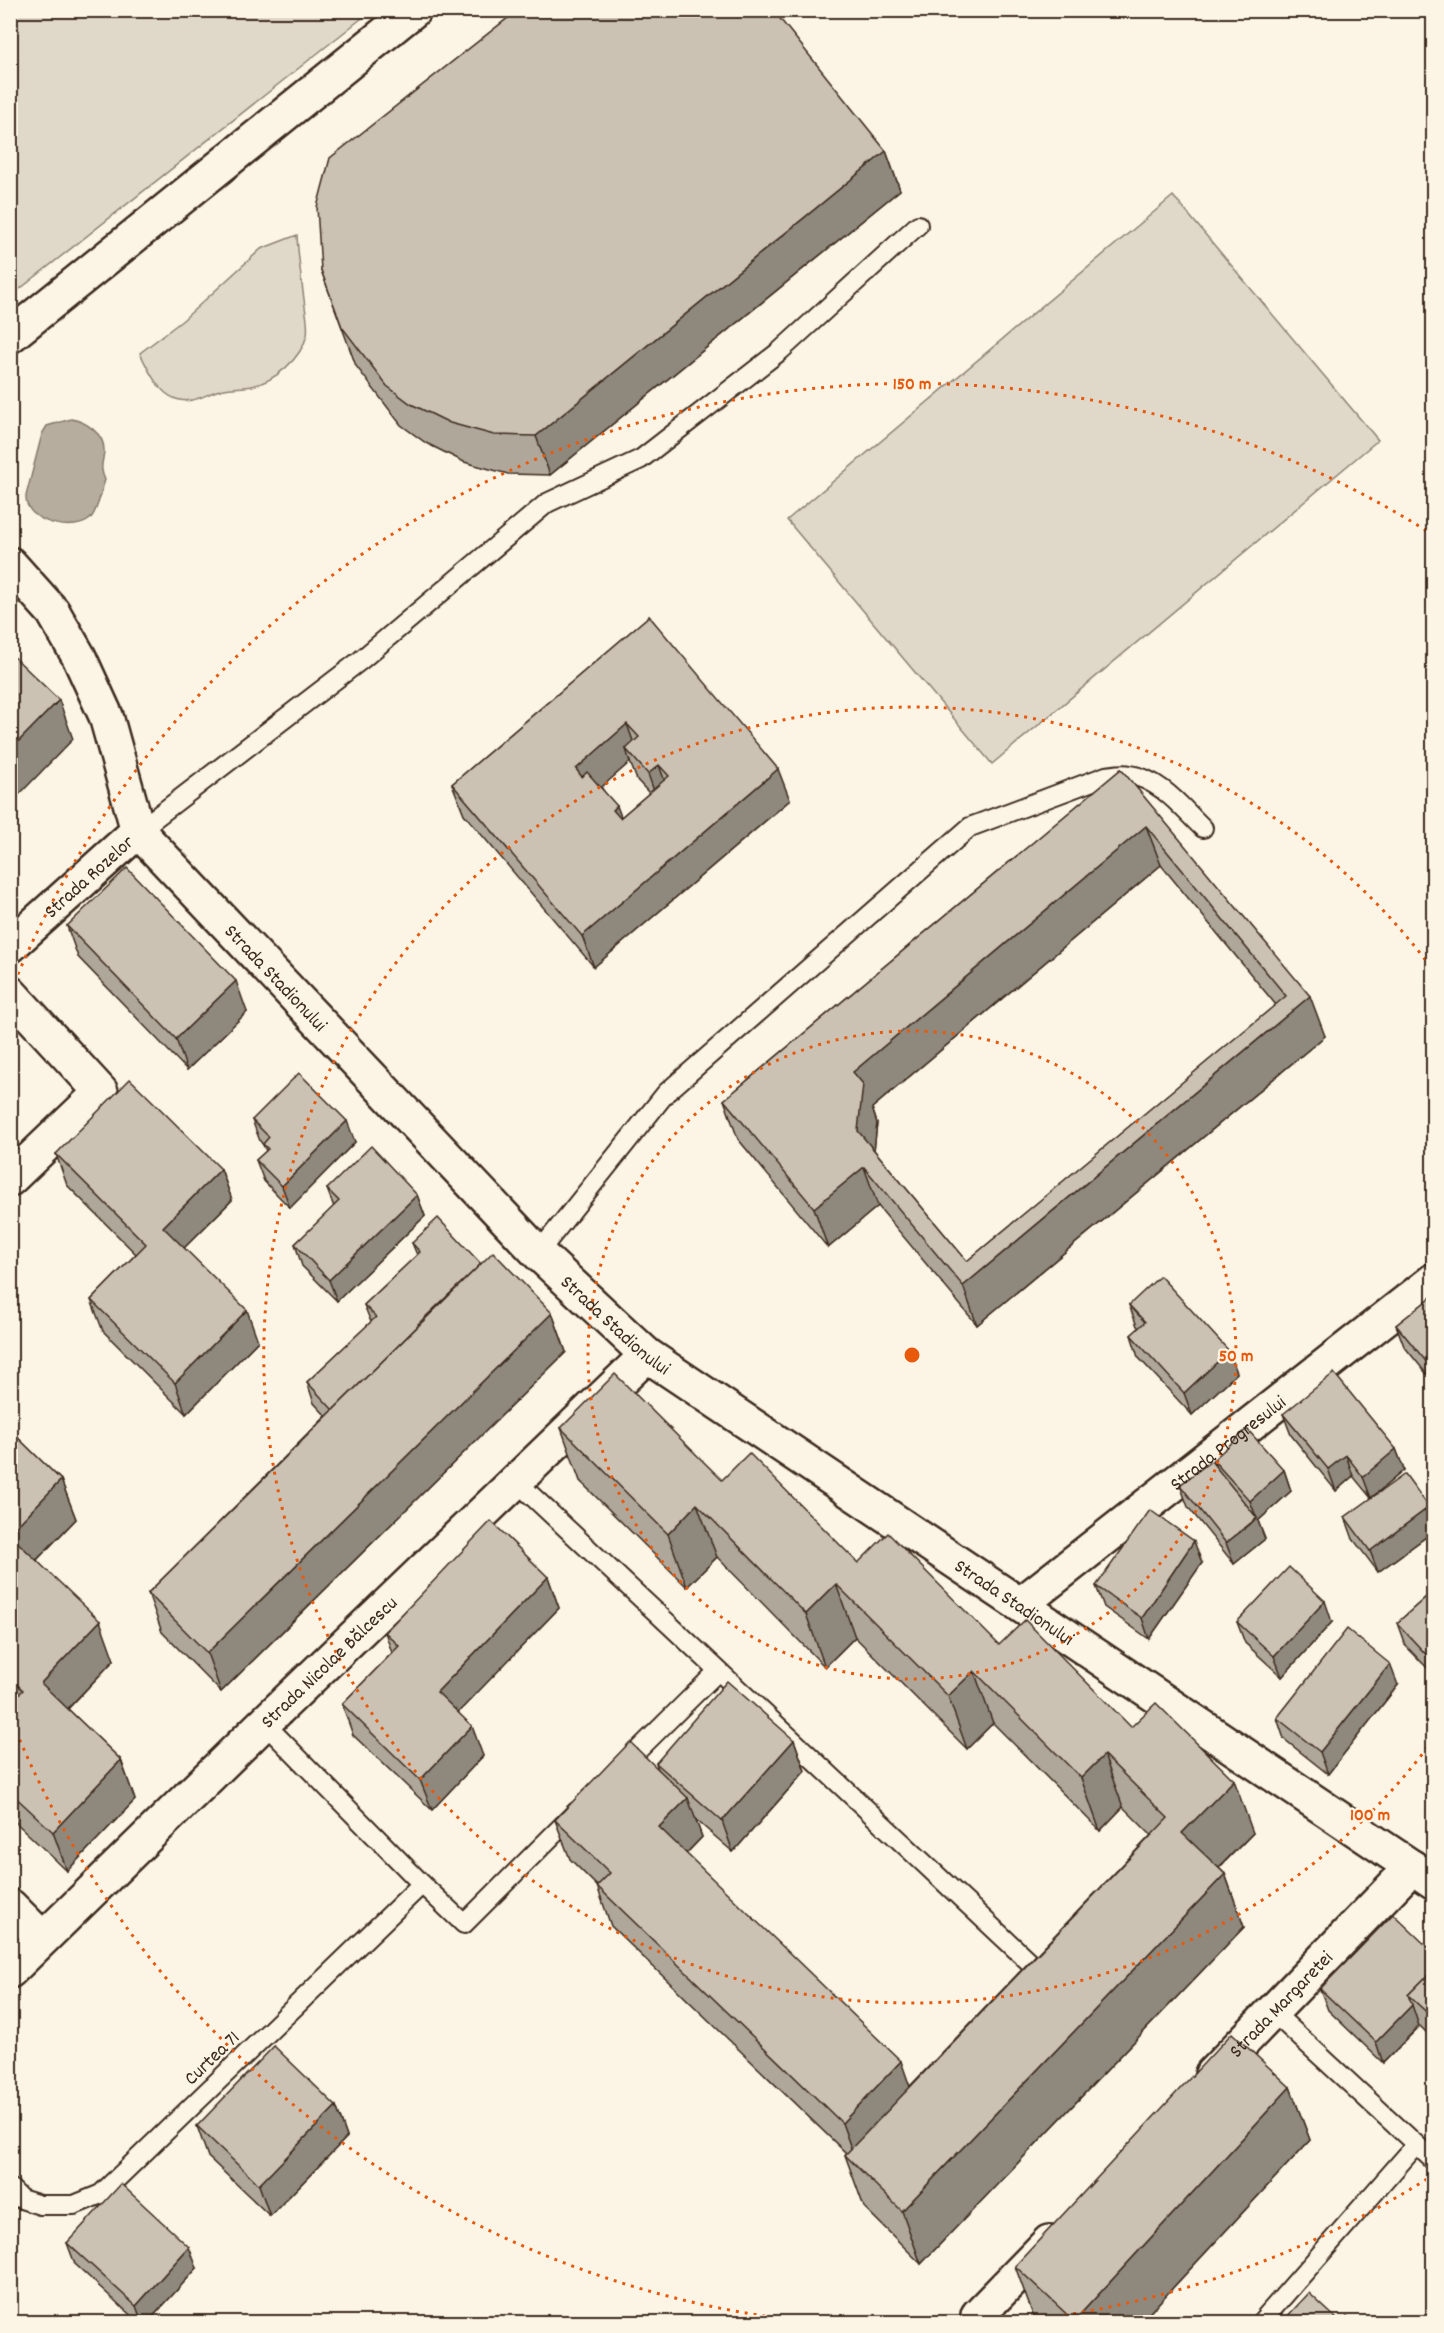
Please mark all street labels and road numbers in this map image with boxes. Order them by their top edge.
street label: Strada Rozelor [39,830,142,926]
street label: Strada Stadionului [216,919,332,1039]
street label: Strada Stadionului [553,1270,675,1384]
street label: Strada Progresului [1165,1390,1293,1499]
street label: Strada Stadionului [948,1553,1079,1654]
street label: Strada Nicolae Bălcescu [255,1591,405,1736]
street label: Strada Margaretei [1224,1946,1341,2065]
street label: Curtea 71 [179,2025,247,2093]

